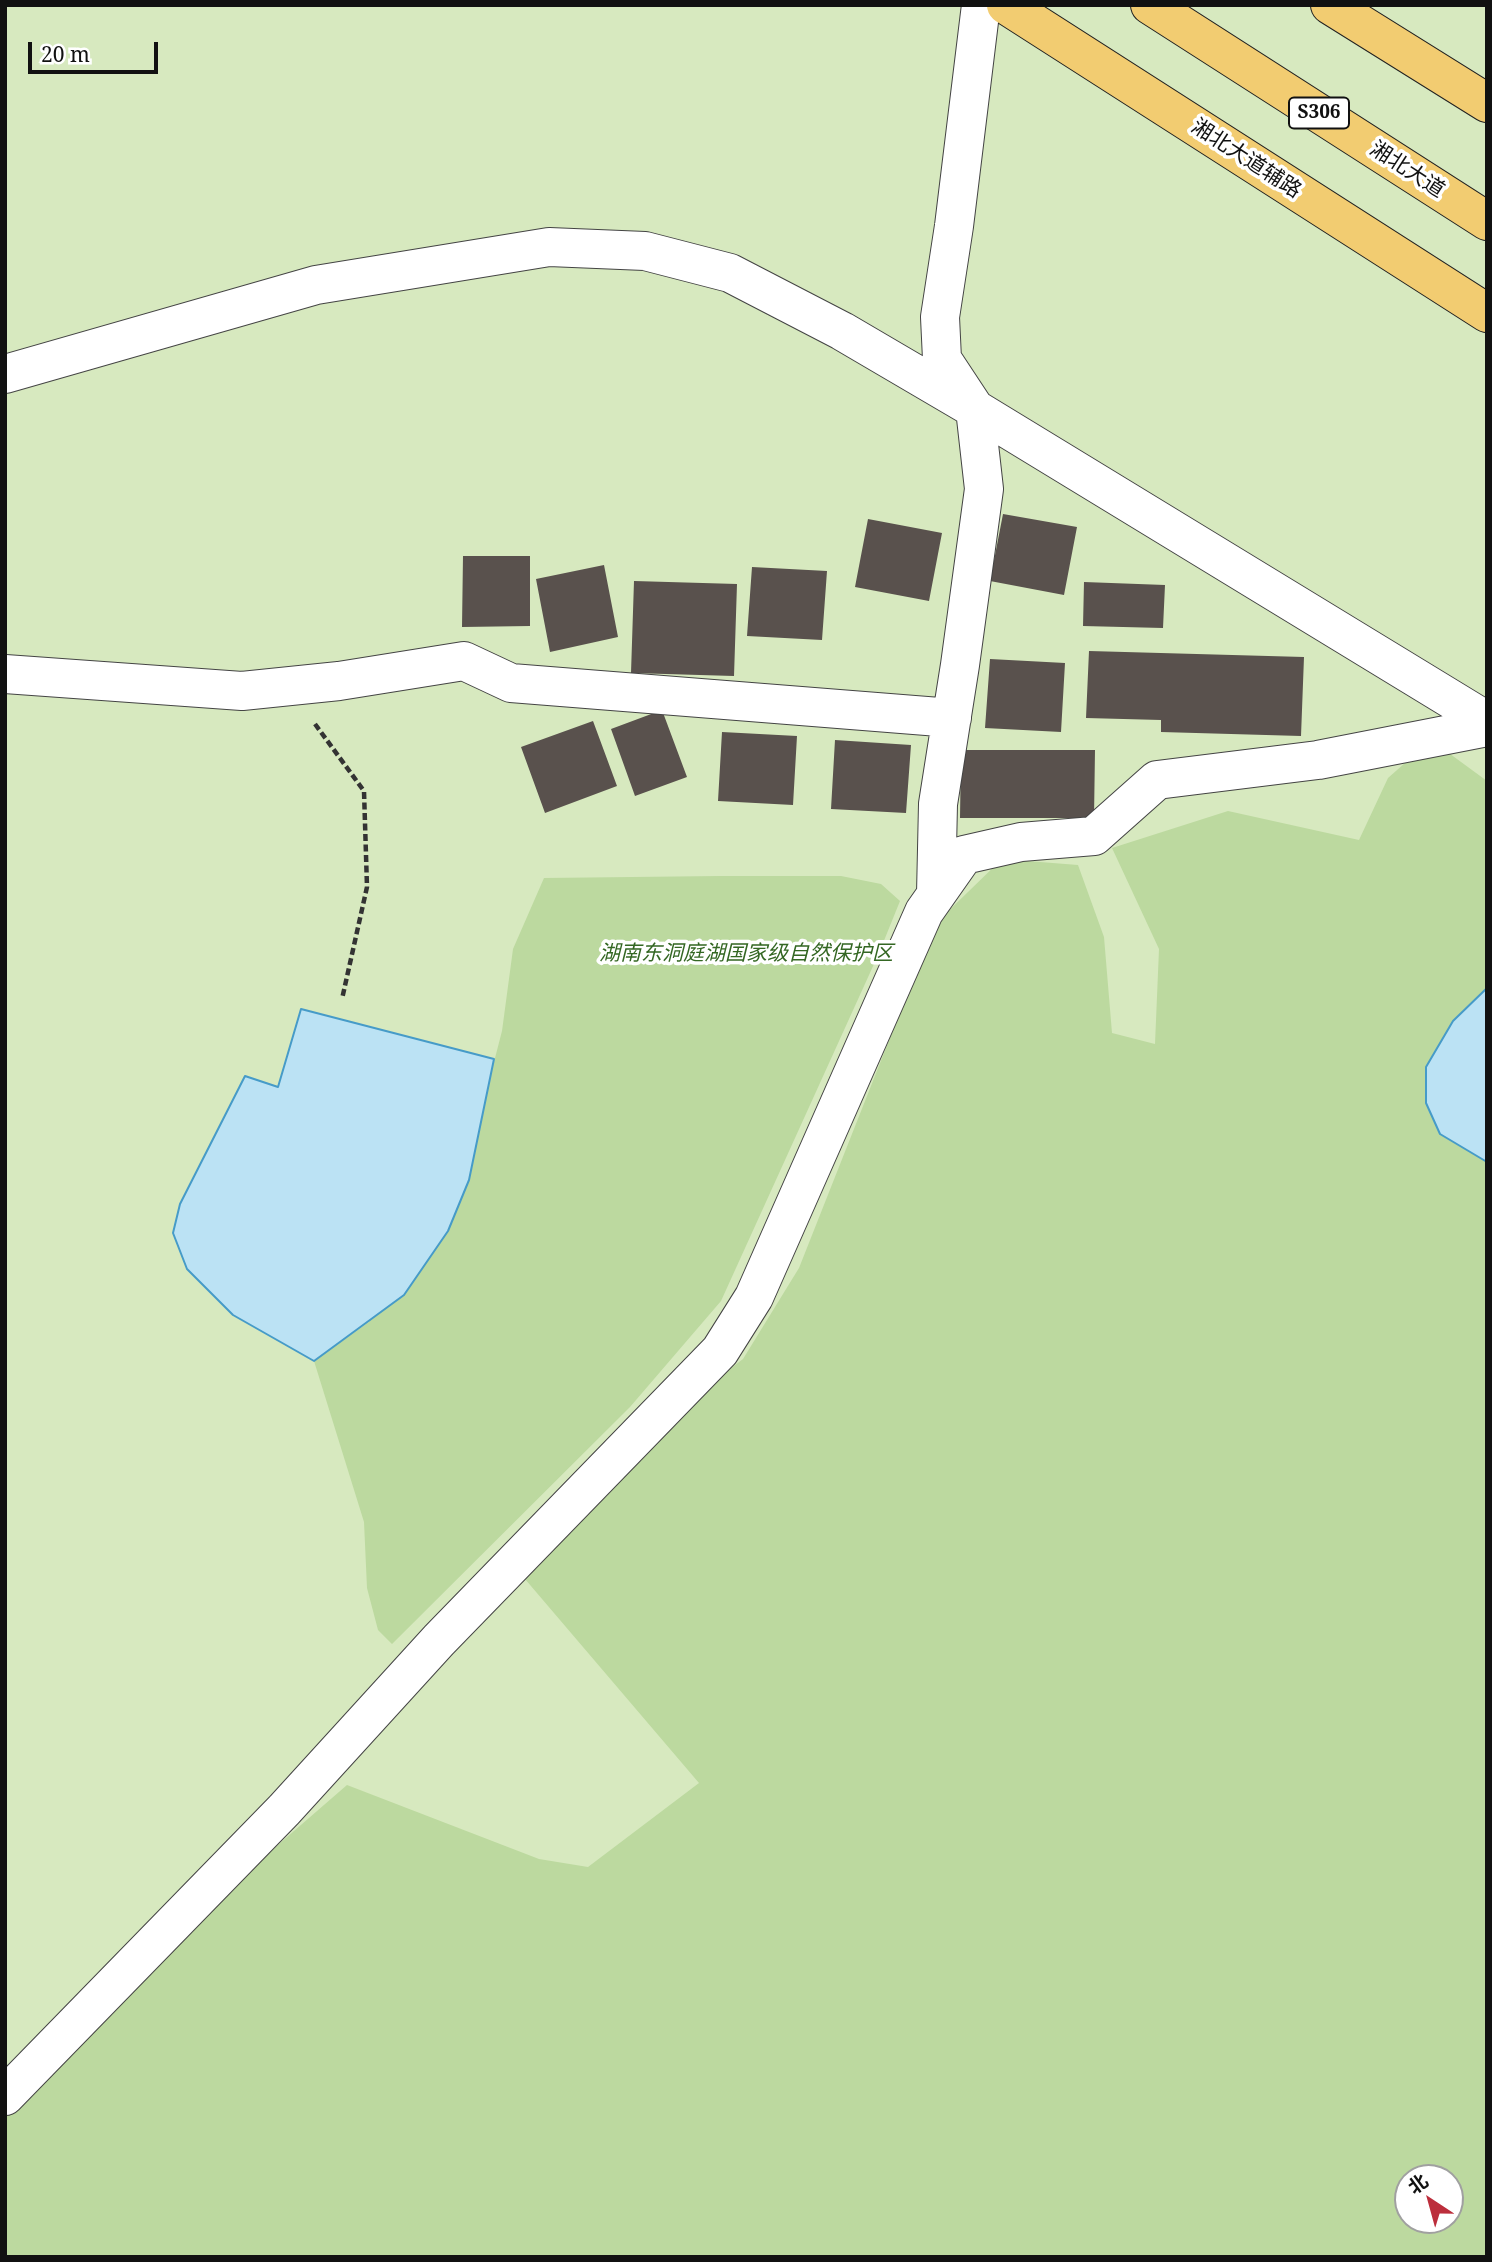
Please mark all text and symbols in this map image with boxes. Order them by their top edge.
scale bar [32,28,161,72]
text: 20 m [41,40,90,68]
road number: S306 [1289,97,1349,128]
street label: 湘北大道辅路 [1186,114,1306,204]
street label: 湘北大道 [1365,137,1449,203]
park label: 湖南东洞庭湖国家级自然保护区 [599,941,893,967]
north arrow [1394,2164,1464,2234]
text: 北 [1402,2168,1433,2200]

